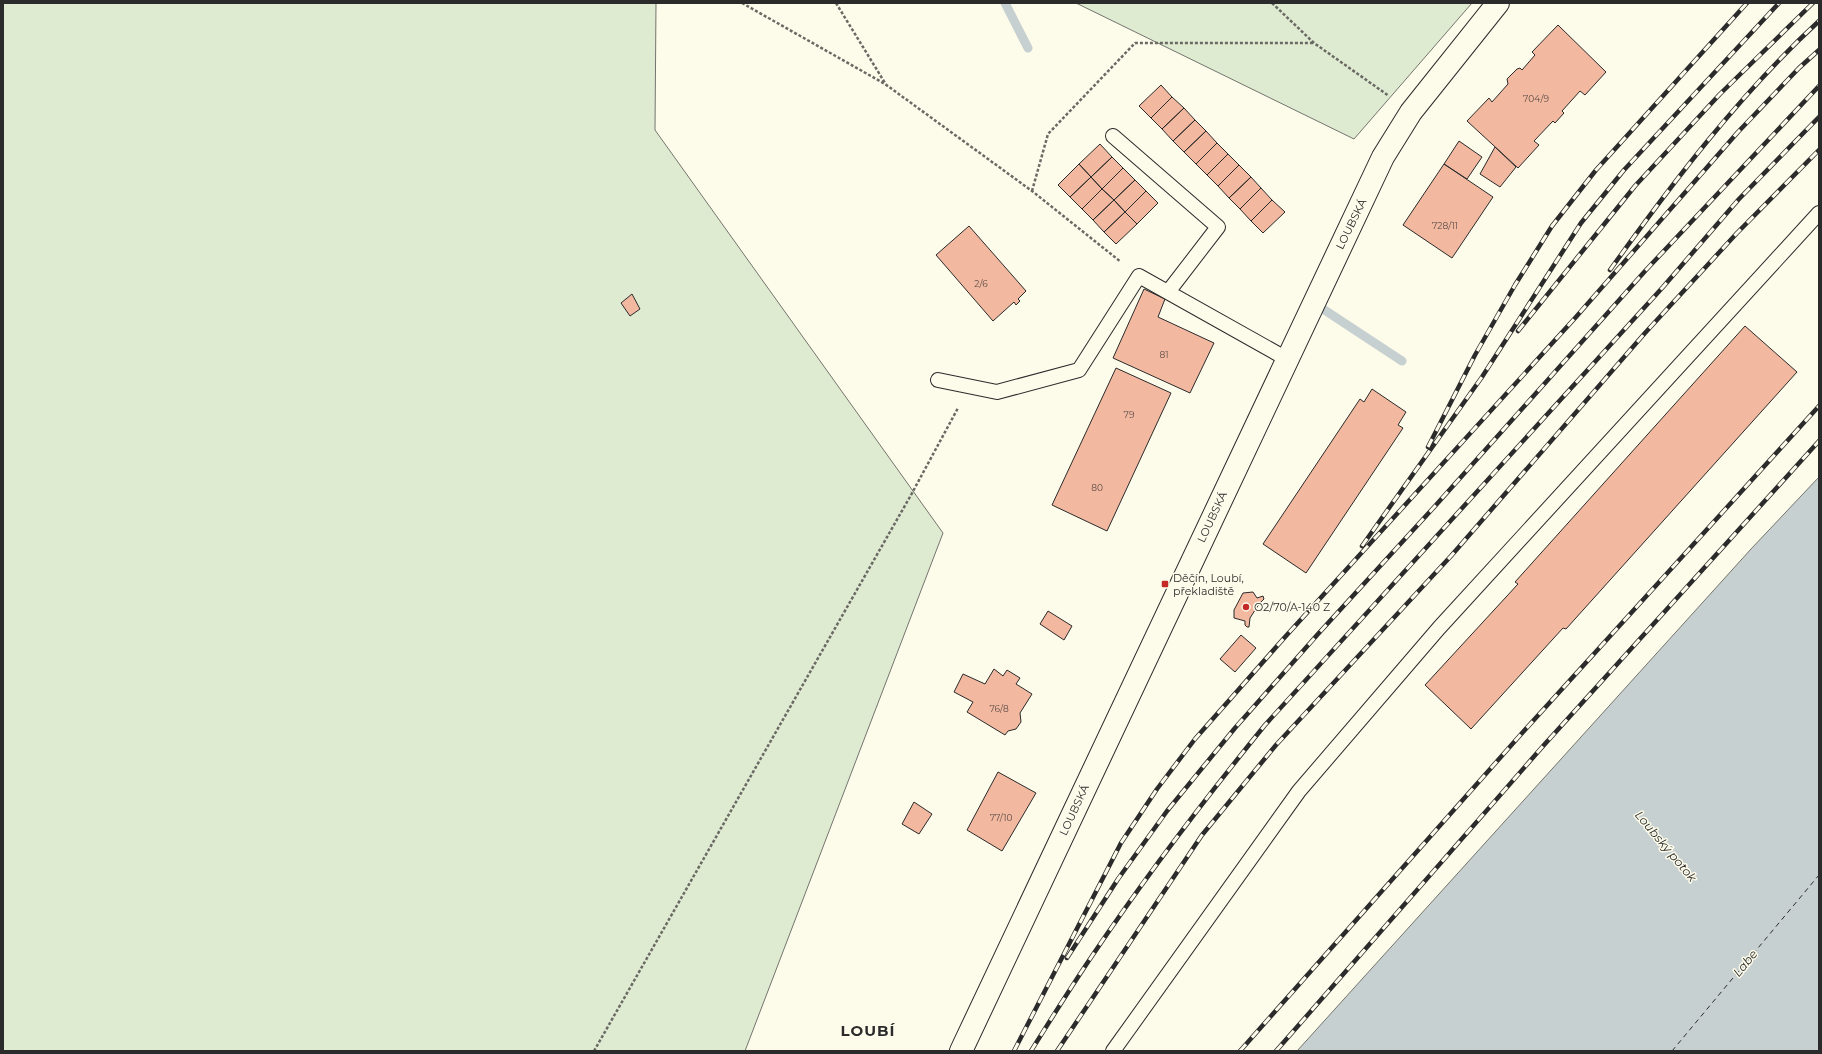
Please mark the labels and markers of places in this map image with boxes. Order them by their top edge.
place label: Děčín, Loubí, překladiště [1173,571,1244,598]
marker: Děčín, Loubí, překladiště [1160,579,1170,589]
place label: O2/70/A-140 Z [1254,600,1330,614]
marker: O2/70/A-140 Z [1241,602,1251,612]

